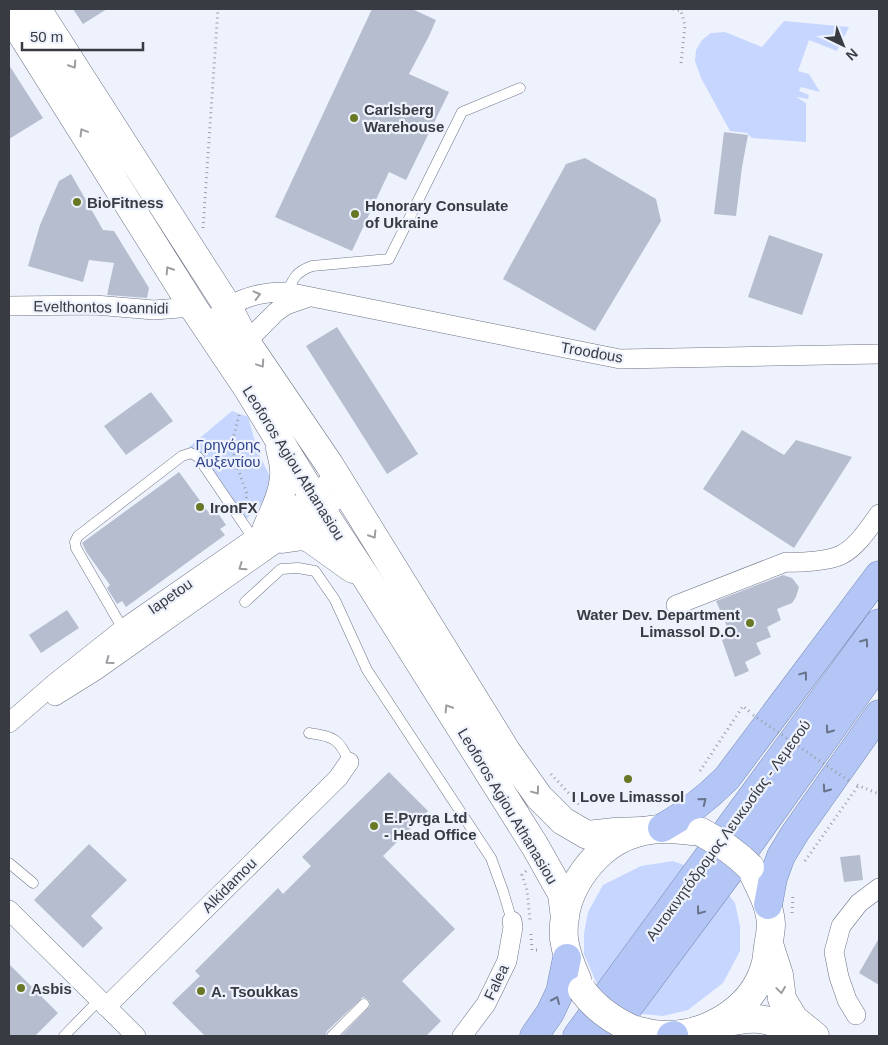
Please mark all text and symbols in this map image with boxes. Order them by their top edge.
scale bar [22,20,144,52]
north arrow [818,20,868,70]
text: 50 m [30,28,63,45]
text: N [843,45,861,64]
one-way arrow [67,59,77,68]
place label: Carlsberg Warehouse [364,101,444,135]
marker: Carlsberg Warehouse [348,112,360,124]
one-way arrow [80,129,90,138]
place label: BioFitness [87,194,164,211]
marker: BioFitness [71,196,83,208]
place label: Honorary Consulate of Ukraine [365,197,508,231]
marker: Honorary Consulate of Ukraine [349,208,361,220]
one-way arrow [166,266,176,275]
one-way arrow [252,290,261,301]
street label: Evelthontos Ioannidi [33,297,169,317]
street label: Troodous [560,338,624,366]
one-way arrow [254,359,264,368]
street label: Leoforos Agiou Athanasiou [240,383,348,543]
park label: Γρηγόρης Αυξεντίου [195,436,261,470]
place label: IronFX [210,499,258,516]
marker: IronFX [194,501,206,513]
one-way arrow [367,530,376,539]
one-way arrow [238,561,248,570]
street label: Iapetou [145,575,195,617]
place label: Water Dev. Department Limassol D.O. [577,606,740,640]
marker: Water Dev. Department Limassol D.O. [744,617,756,629]
one-way arrow [859,638,868,648]
one-way arrow [105,655,115,664]
one-way arrow [799,672,807,681]
one-way arrow [445,705,455,714]
street label: Αυτοκινητόδρομος Λευκωσίας - Λεμεσού [642,716,814,944]
one-way arrow [827,724,835,733]
street label: Leoforos Agiou Athanasiou [455,725,561,887]
marker: I Love Limassol [622,773,634,785]
one-way arrow [823,783,832,793]
one-way arrow [530,785,538,794]
place label: I Love Limassol [572,788,684,805]
one-way arrow [697,798,706,807]
place label: E.Pyrga Ltd - Head Office [384,809,477,843]
marker: E.Pyrga Ltd - Head Office [368,820,380,832]
street label: Alkidamou [198,854,260,916]
one-way arrow [697,905,706,915]
street label: Falea [480,961,512,1003]
place label: Asbis [31,980,72,997]
marker: Asbis [15,982,27,994]
place label: A. Tsoukkas [211,983,298,1000]
marker: A. Tsoukkas [195,985,207,997]
one-way arrow [775,986,786,994]
one-way arrow [550,996,560,1005]

